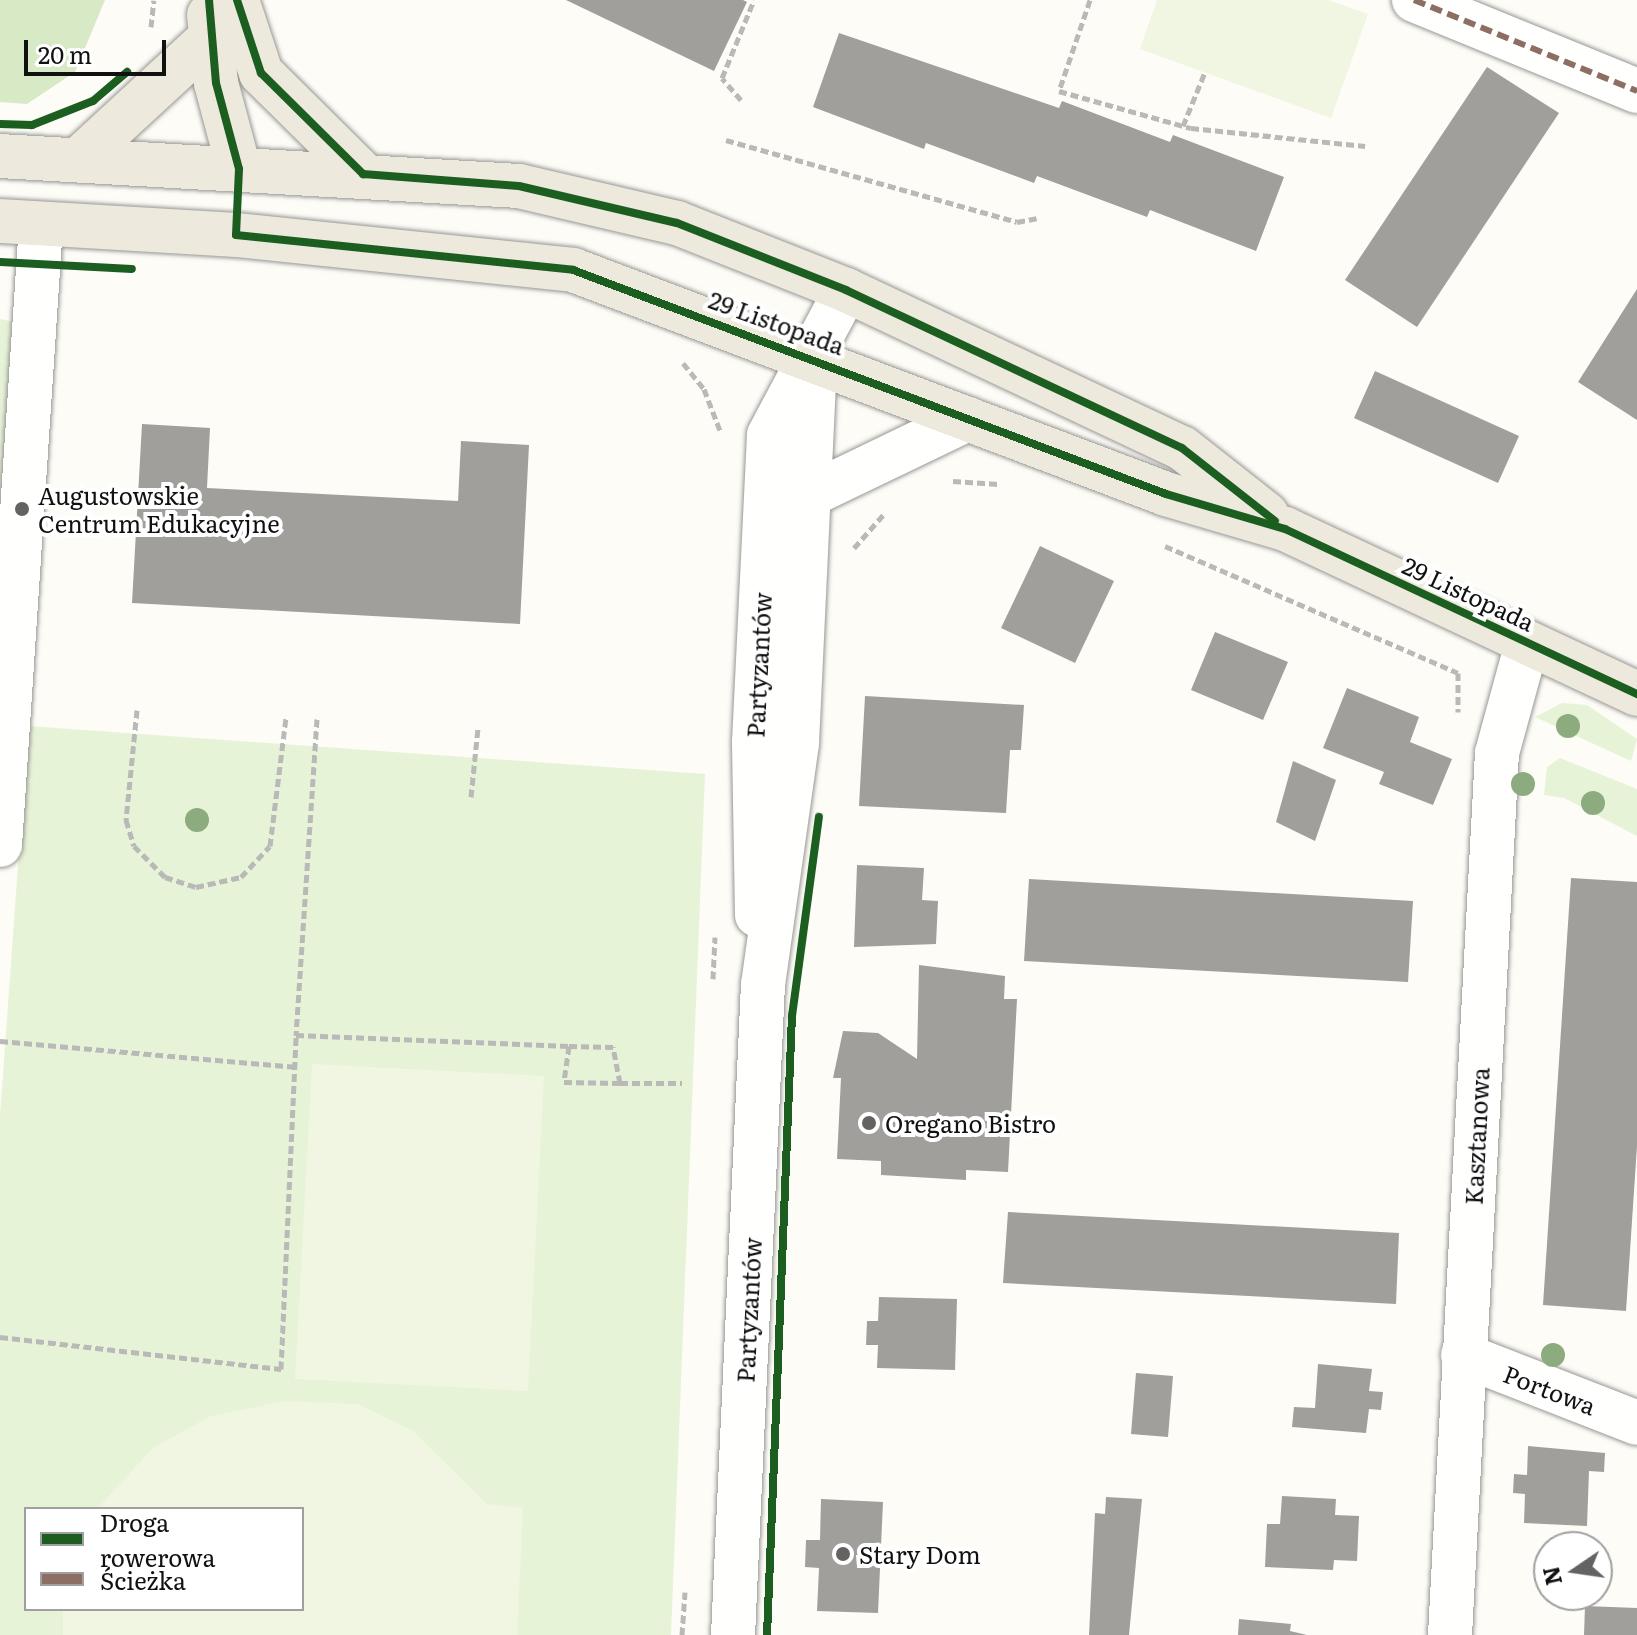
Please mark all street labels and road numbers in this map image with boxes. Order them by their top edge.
street label: 29 Listopada [705,284,849,360]
street label: 29 Listopada [1399,550,1539,636]
street label: Partyzantów [740,592,776,738]
street label: Kasztanowa [1458,1066,1494,1206]
street label: Partyzantów [730,1237,766,1383]
street label: Portowa [1500,1358,1600,1420]

